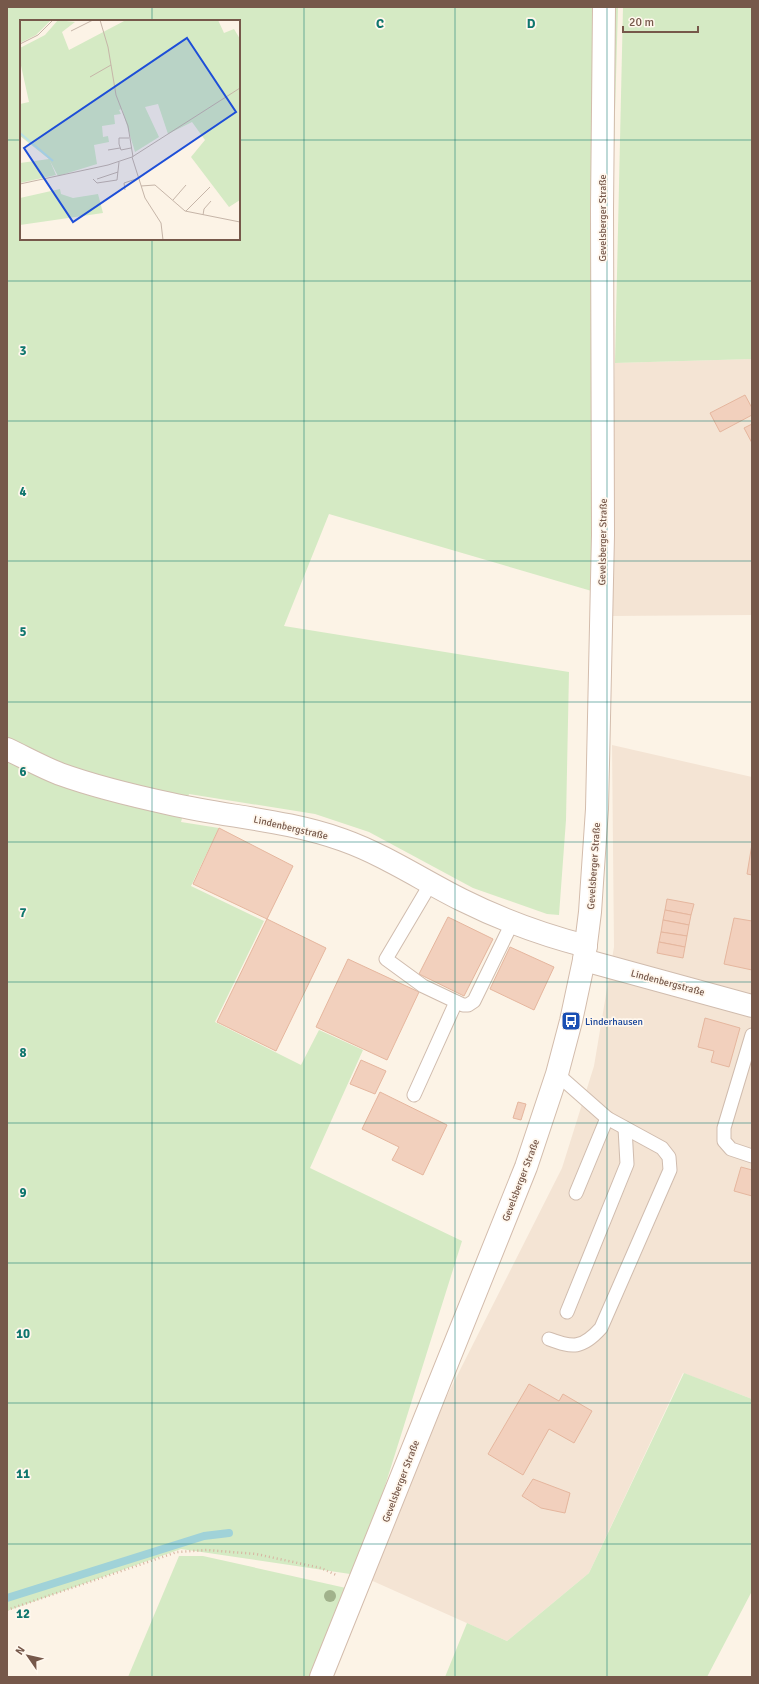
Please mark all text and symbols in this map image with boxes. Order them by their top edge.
scale bar [623,8,698,34]
text: 20 m [629,15,654,30]
text: C [376,16,384,32]
text: D [527,16,536,32]
inset map [20,20,240,240]
street label: Gevelsberger Straße [597,174,609,262]
text: 3 [19,343,27,359]
text: 4 [19,484,27,500]
street label: Gevelsberger Straße [596,498,610,586]
text: 5 [19,624,27,640]
text: 6 [19,764,27,780]
street label: Lindenbergstraße [252,814,329,842]
street label: Gevelsberger Straße [585,822,603,910]
text: 7 [19,905,27,921]
street label: Lindenbergstraße [630,967,706,999]
bus stop icon: Linderhausen [560,1010,582,1032]
place label: Linderhausen [585,1016,643,1028]
text: 8 [19,1045,27,1061]
street label: Gevelsberger Straße [500,1138,542,1223]
text: 9 [19,1185,27,1201]
text: 10 [16,1326,30,1342]
street label: Gevelsberger Straße [380,1439,422,1524]
text: 11 [16,1466,30,1482]
text: 12 [16,1606,30,1622]
north arrow [8,1636,48,1676]
text: N [13,1644,28,1657]

